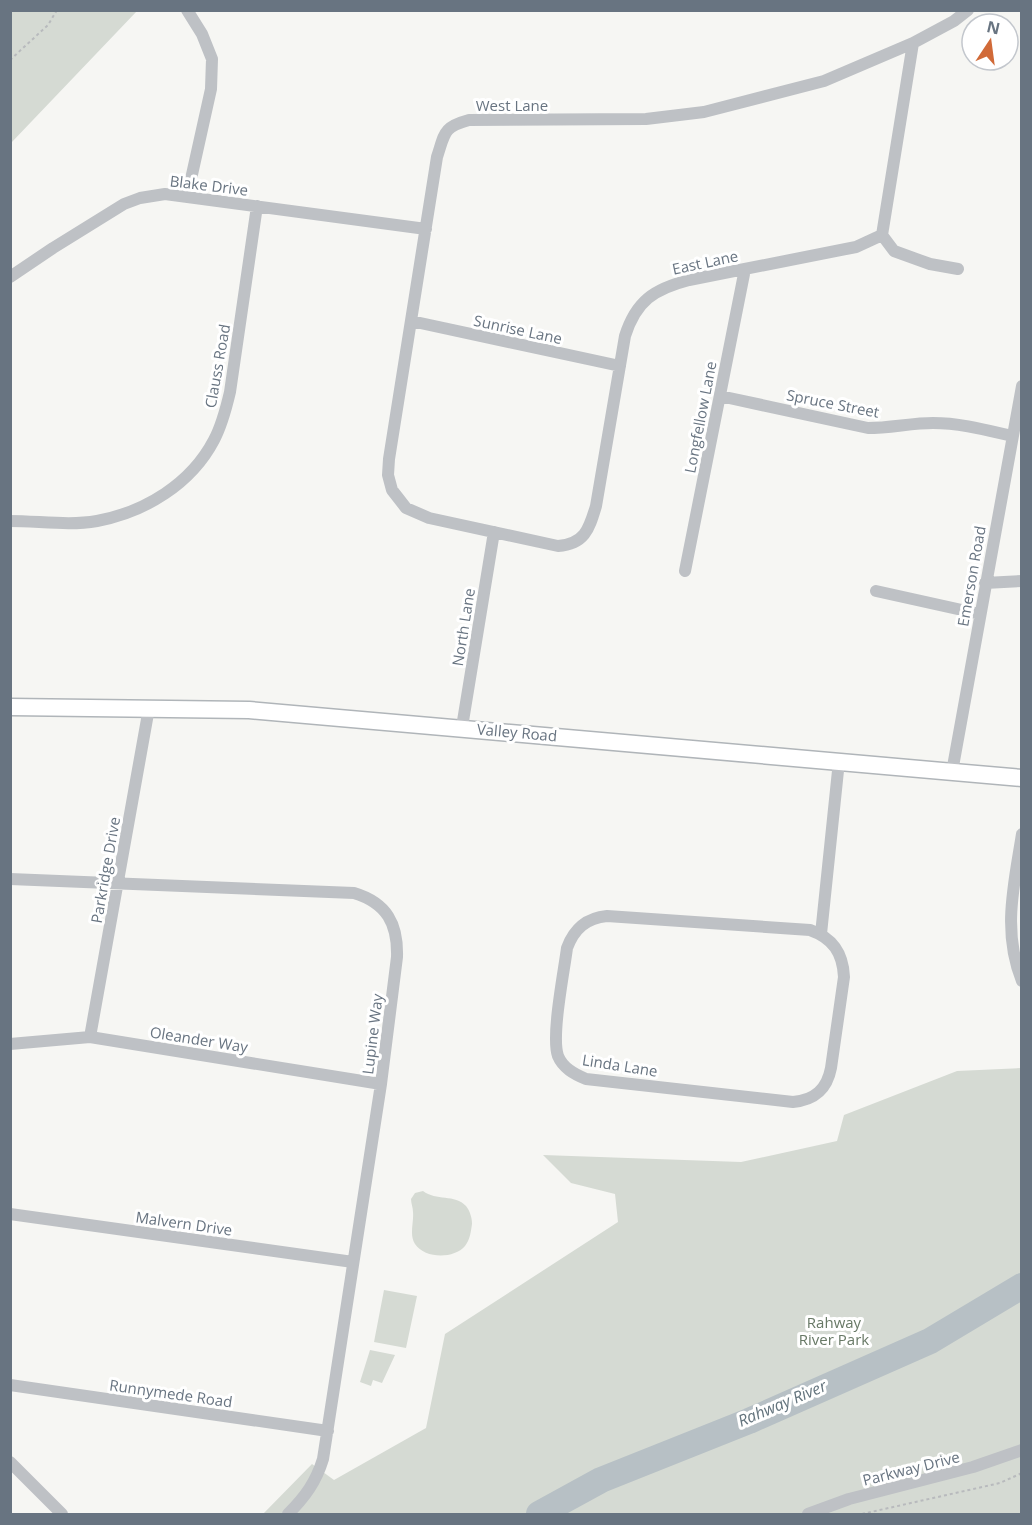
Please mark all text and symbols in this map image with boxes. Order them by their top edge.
north arrow [960,12,1020,72]
text: N [985,15,1002,40]
street label: West Lane [476,95,548,115]
street label: Blake Drive [169,170,249,200]
street label: East Lane [670,245,740,279]
street label: Sunrise Lane [472,310,564,348]
street label: Clauss Road [200,323,234,409]
street label: Longfellow Lane [679,359,721,475]
street label: Spruce Street [785,384,881,422]
street label: Emerson Road [952,524,990,628]
street label: North Lane [447,587,479,667]
street label: Valley Road [476,719,558,745]
street label: Parkridge Drive [86,815,124,925]
street label: Lupine Way [357,992,387,1076]
street label: Oleander Way [149,1021,250,1057]
street label: Linda Lane [581,1049,659,1081]
street label: Malvern Drive [134,1206,234,1240]
park label: Rahway River Park [799,1312,869,1349]
street label: Runnymede Road [108,1374,234,1412]
water label: Rahway River [734,1374,830,1432]
street label: Parkway Drive [860,1446,962,1490]

